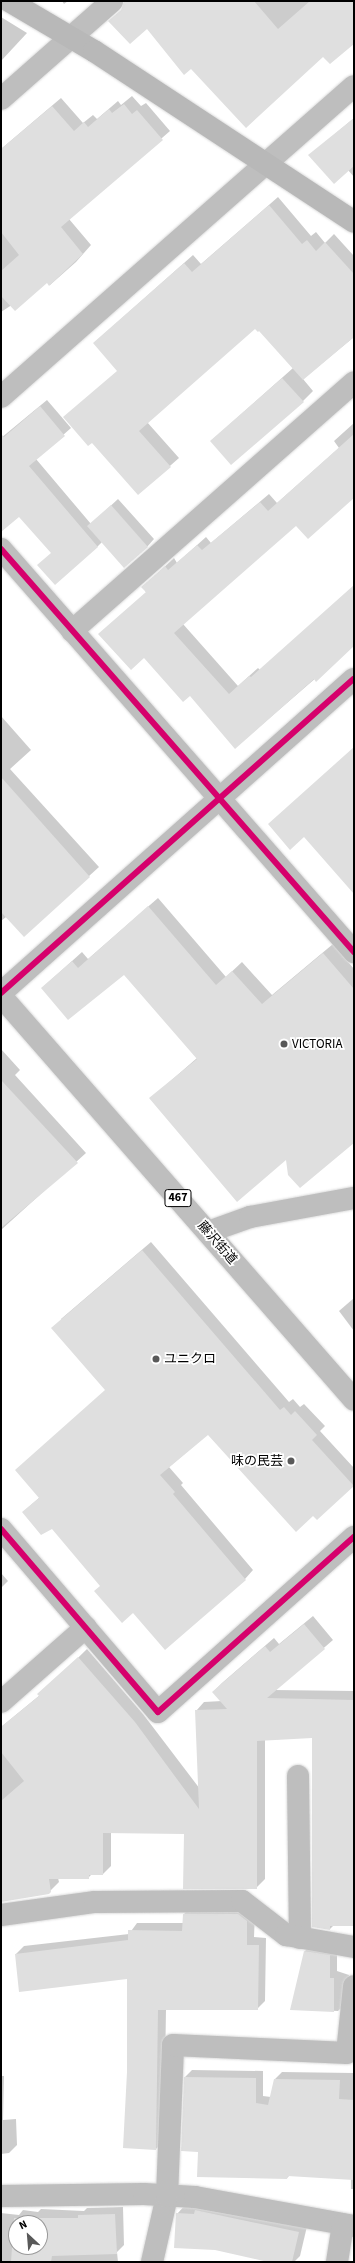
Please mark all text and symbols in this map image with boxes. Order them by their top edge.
place label: VICTORIA [292,1036,342,1052]
marker: VICTORIA [279,1039,289,1049]
road number: 467 [164,1188,192,1208]
street label: 藤沢街道 [194,1218,240,1268]
place label: ユニクロ [164,1351,216,1367]
marker: ユニクロ [151,1354,161,1364]
place label: 味の民芸 [231,1453,283,1469]
marker: 味の民芸 [286,1456,296,1466]
north arrow [8,2215,48,2255]
text: N [16,2216,30,2233]

